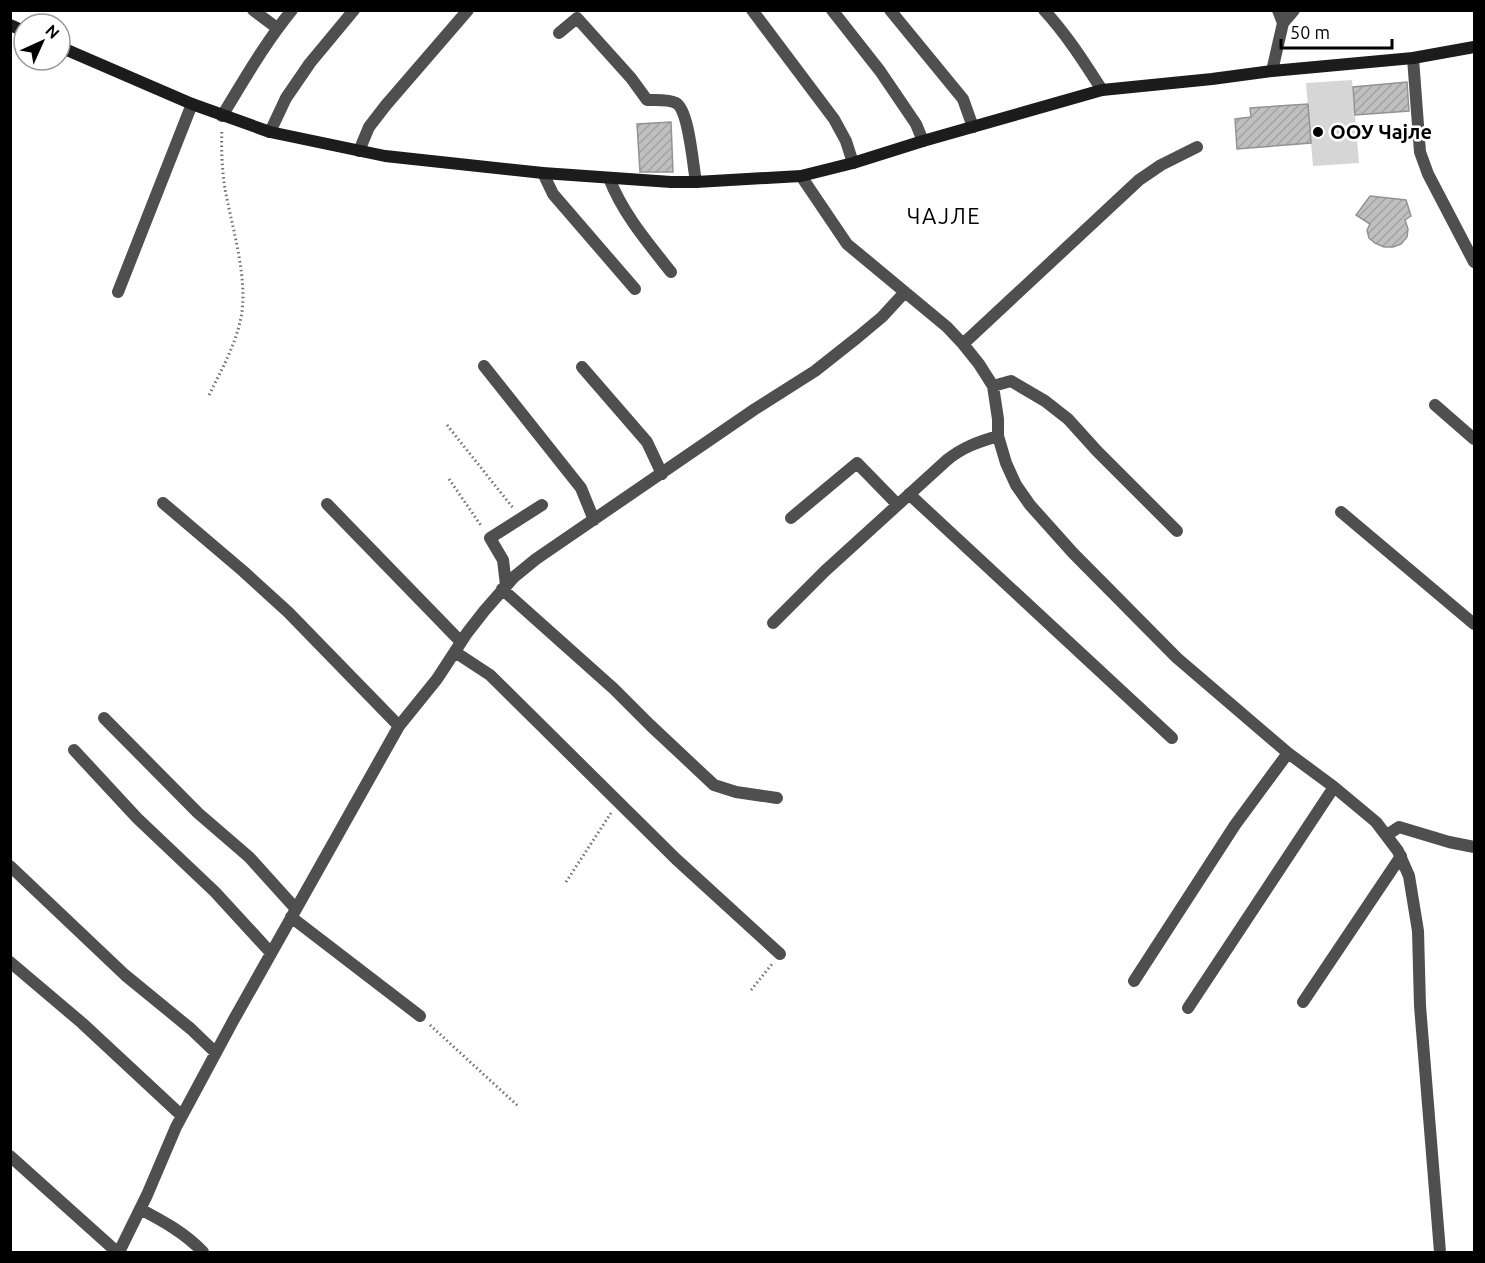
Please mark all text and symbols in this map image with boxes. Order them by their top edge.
north arrow [12,12,72,72]
scale bar [1281,12,1392,50]
text: N [42,21,63,42]
text: 50 m [1290,22,1330,42]
place label: ООУ Чајле [1330,120,1432,143]
marker: ООУ Чајле [1311,125,1325,139]
district label: ЧАЈЛЕ [907,203,981,228]

